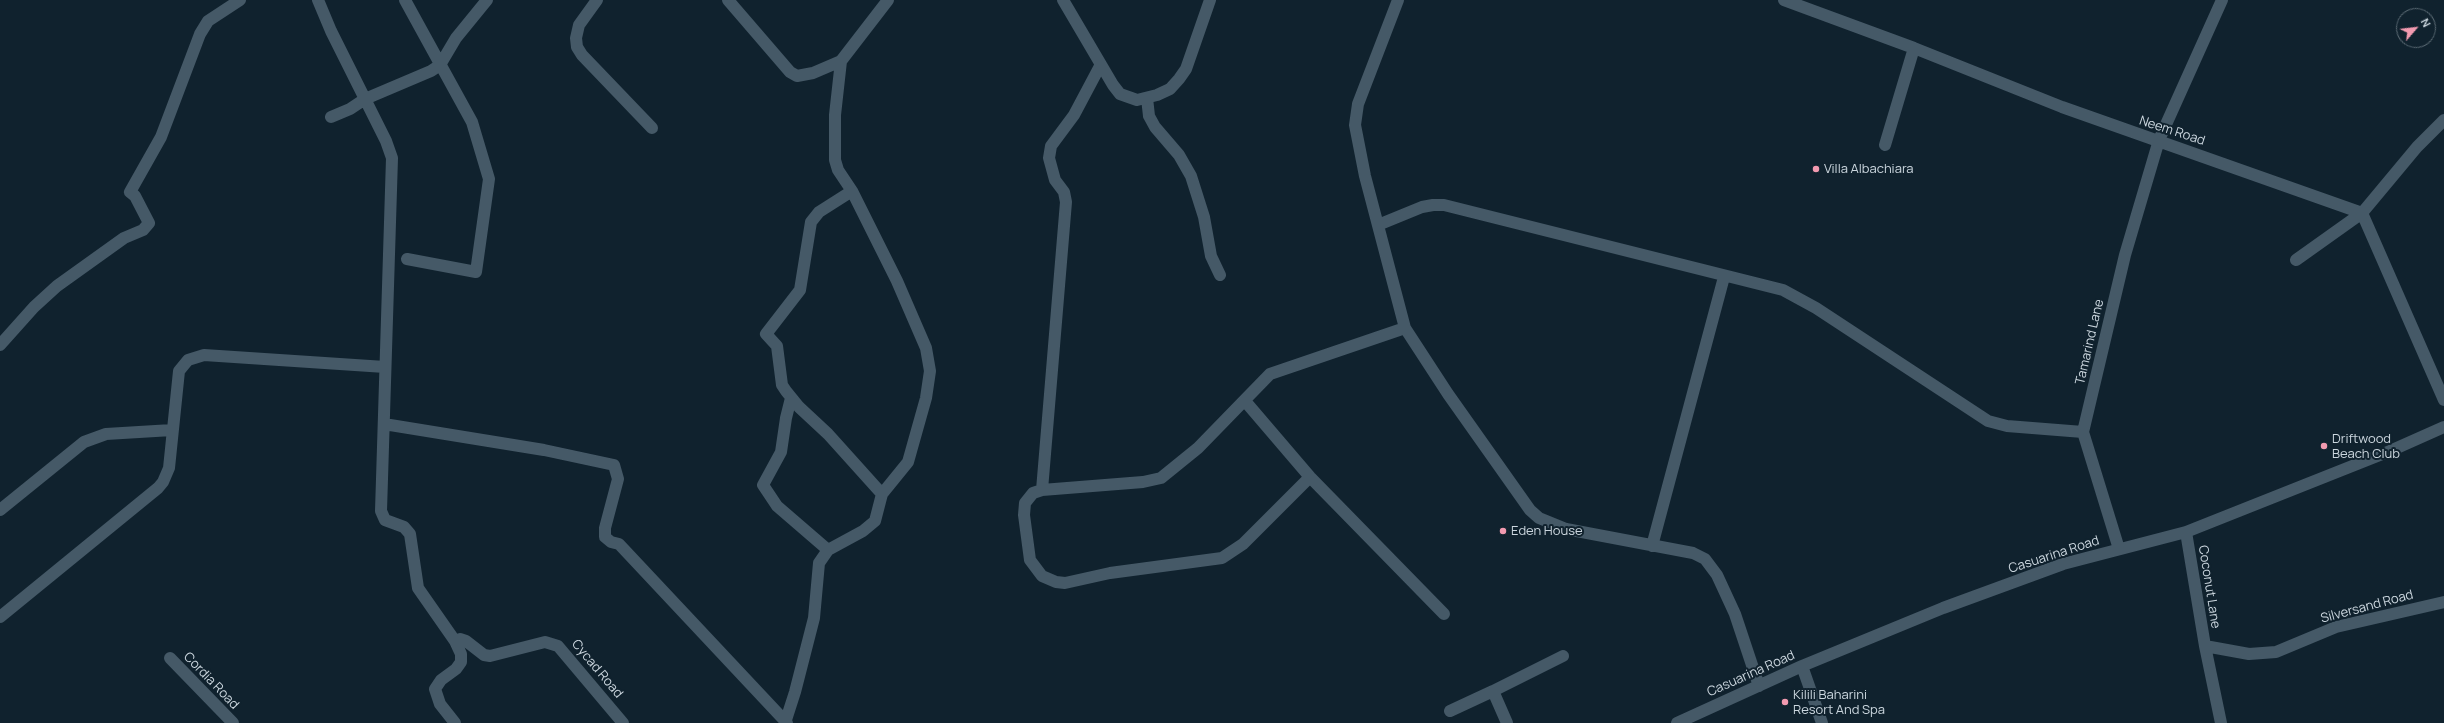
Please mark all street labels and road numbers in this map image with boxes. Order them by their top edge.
street label: Neem Road [2137,113,2207,149]
street label: Tamarind Lane [2073,298,2107,386]
street label: Casuarina Road [2007,533,2101,577]
street label: Coconut Lane [2195,544,2223,630]
street label: Silversand Road [2319,587,2415,627]
street label: Cycad Road [568,637,626,701]
street label: Casuarina Road [1705,648,1797,700]
street label: Cordia Road [180,649,242,713]

